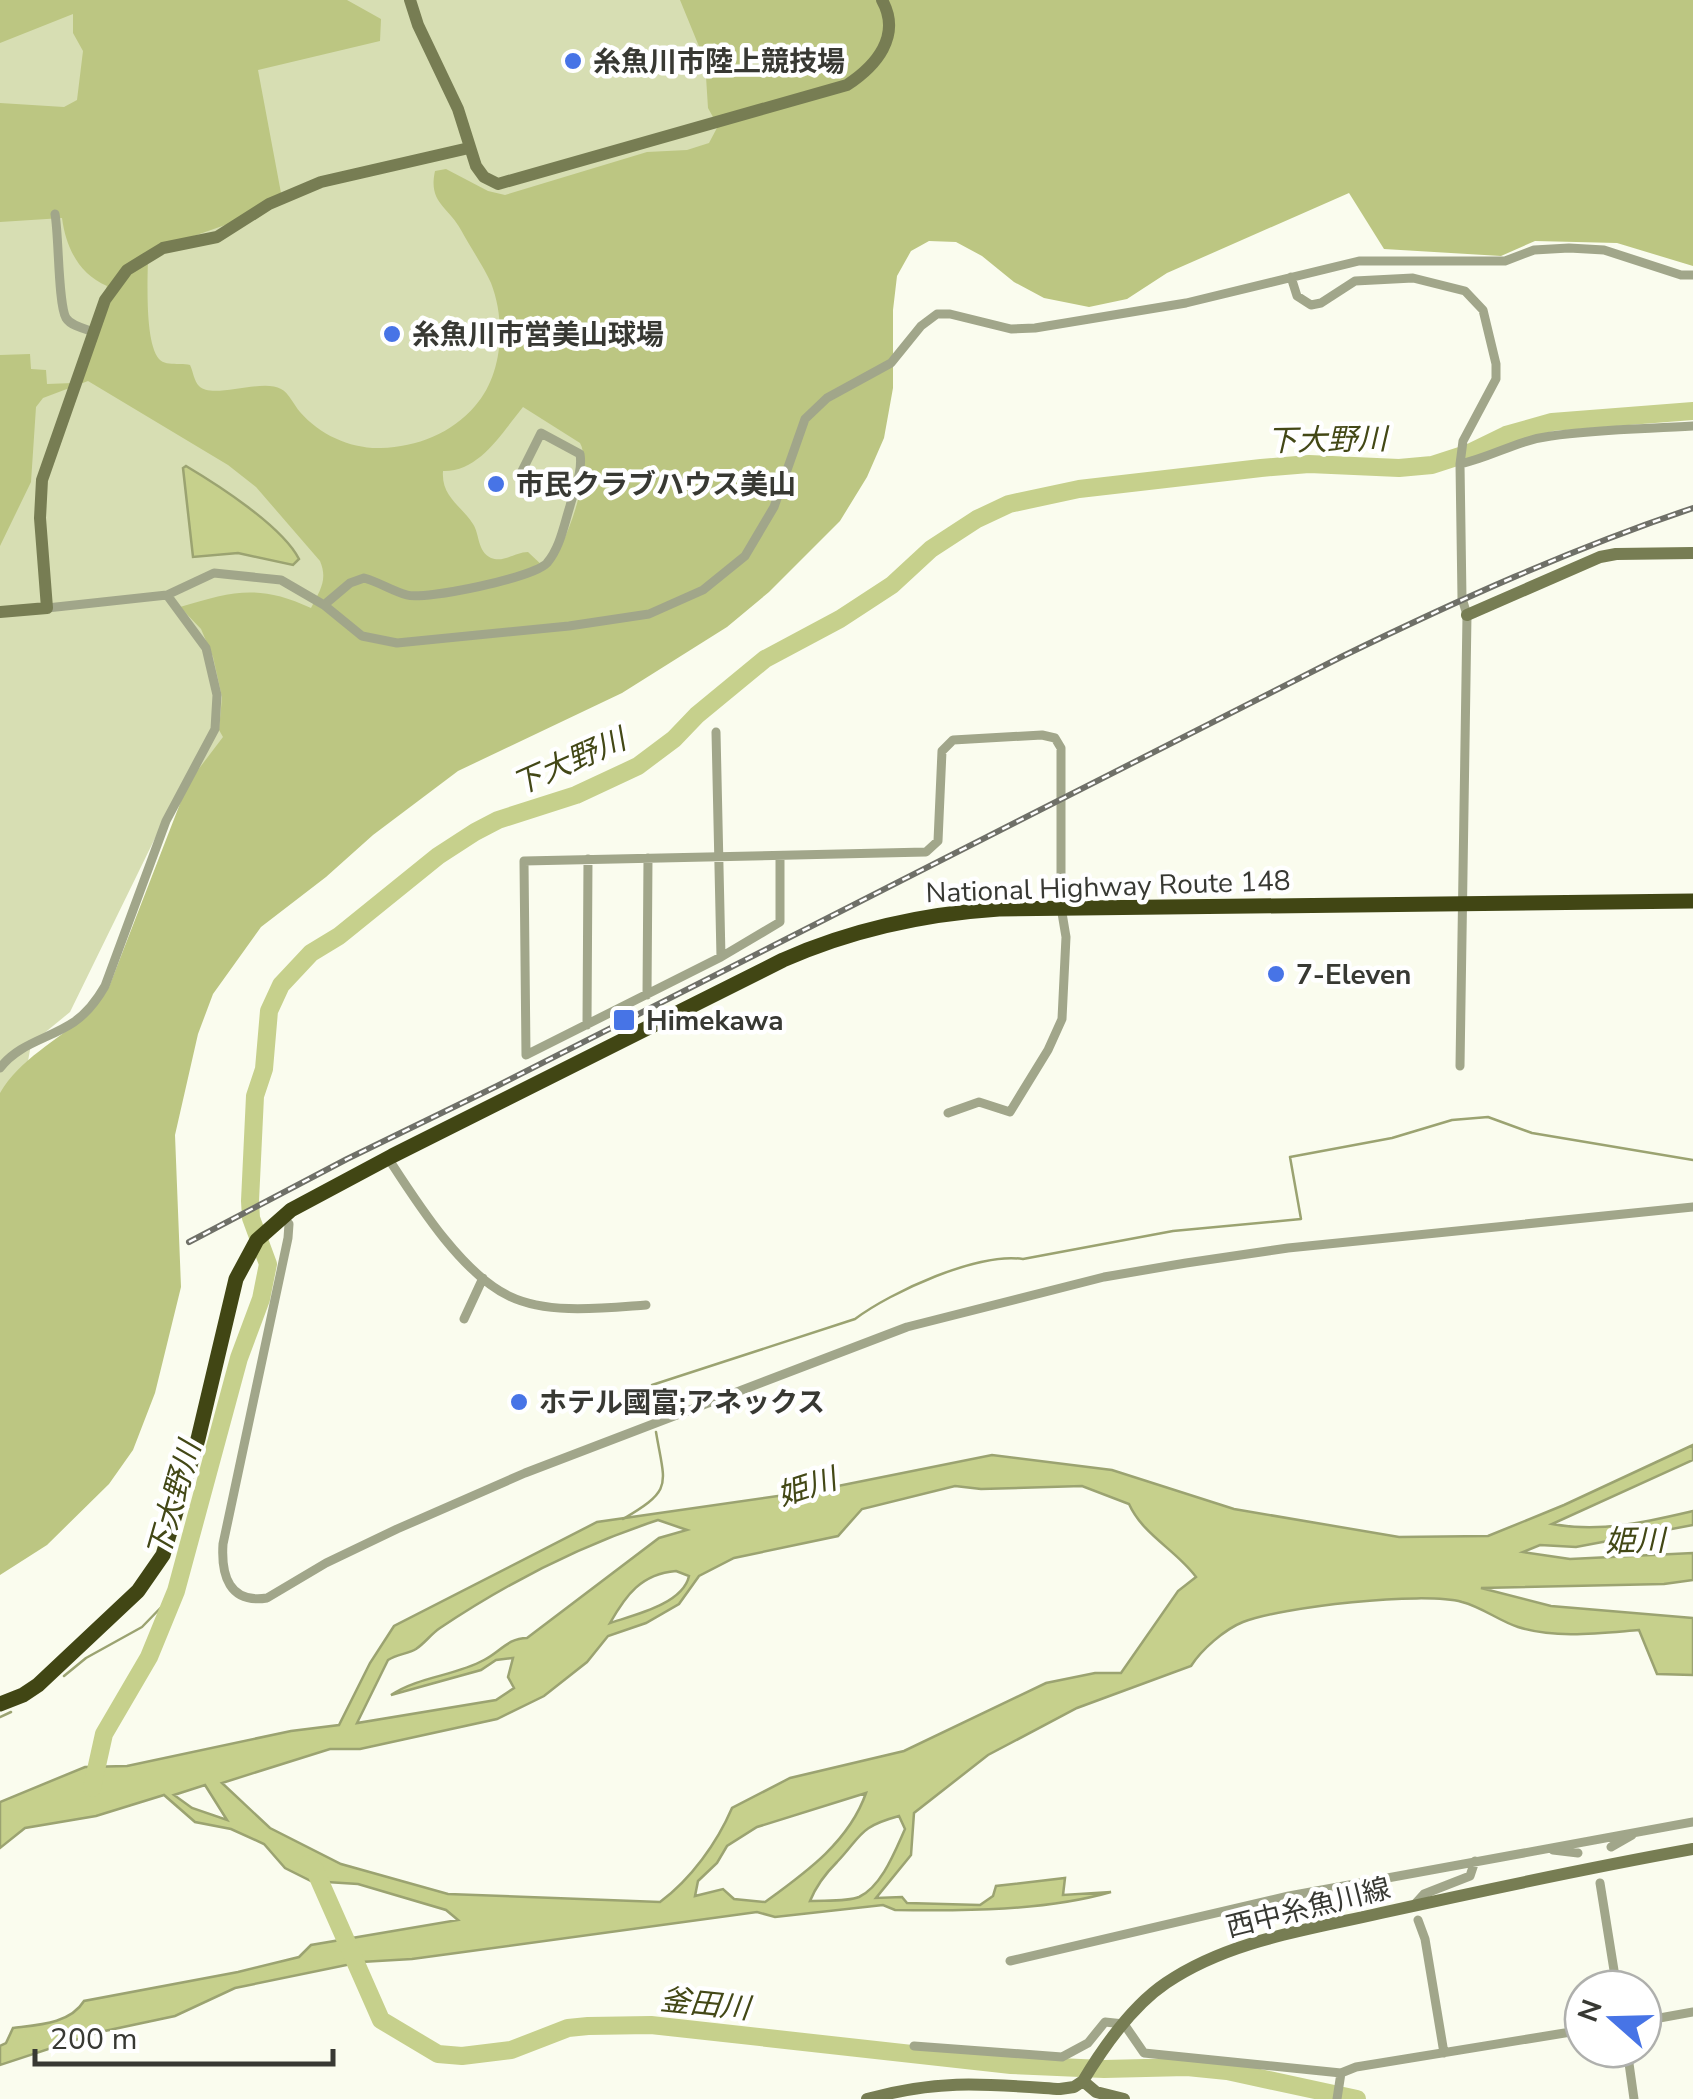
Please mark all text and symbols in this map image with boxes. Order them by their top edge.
place label: 糸魚川市陸上競技場 [593,43,845,81]
marker: 糸魚川市陸上競技場 [562,50,584,72]
place label: 糸魚川市営美山球場 [412,316,664,354]
marker: 糸魚川市営美山球場 [381,323,403,345]
water label: 下大野川 [1267,419,1390,462]
place label: 市民クラブハウス美山 [516,466,796,504]
marker: 市民クラブハウス美山 [485,473,507,495]
water label: 下大野川 [506,718,635,806]
street label: National Highway Route 148 [925,862,1291,912]
place label: 7-Eleven [1296,956,1411,994]
marker: 7-Eleven [1265,963,1287,985]
place label: Himekawa [646,1002,783,1040]
marker: Himekawa [611,1007,637,1033]
place label: ホテル國富;アネックス [539,1384,825,1422]
marker: ホテル國富;アネックス [508,1391,530,1413]
water label: 下大野川 [138,1434,212,1563]
water label: 姫川 [772,1458,845,1516]
water label: 姫川 [1605,1520,1668,1563]
street label: 西中糸魚川線 [1222,1869,1394,1947]
north arrow [1563,1969,1663,2069]
water label: 釜田川 [658,1979,755,2030]
text: N [1569,1994,1612,2027]
scale bar [35,2004,332,2066]
text: 200 m [50,2019,137,2060]

